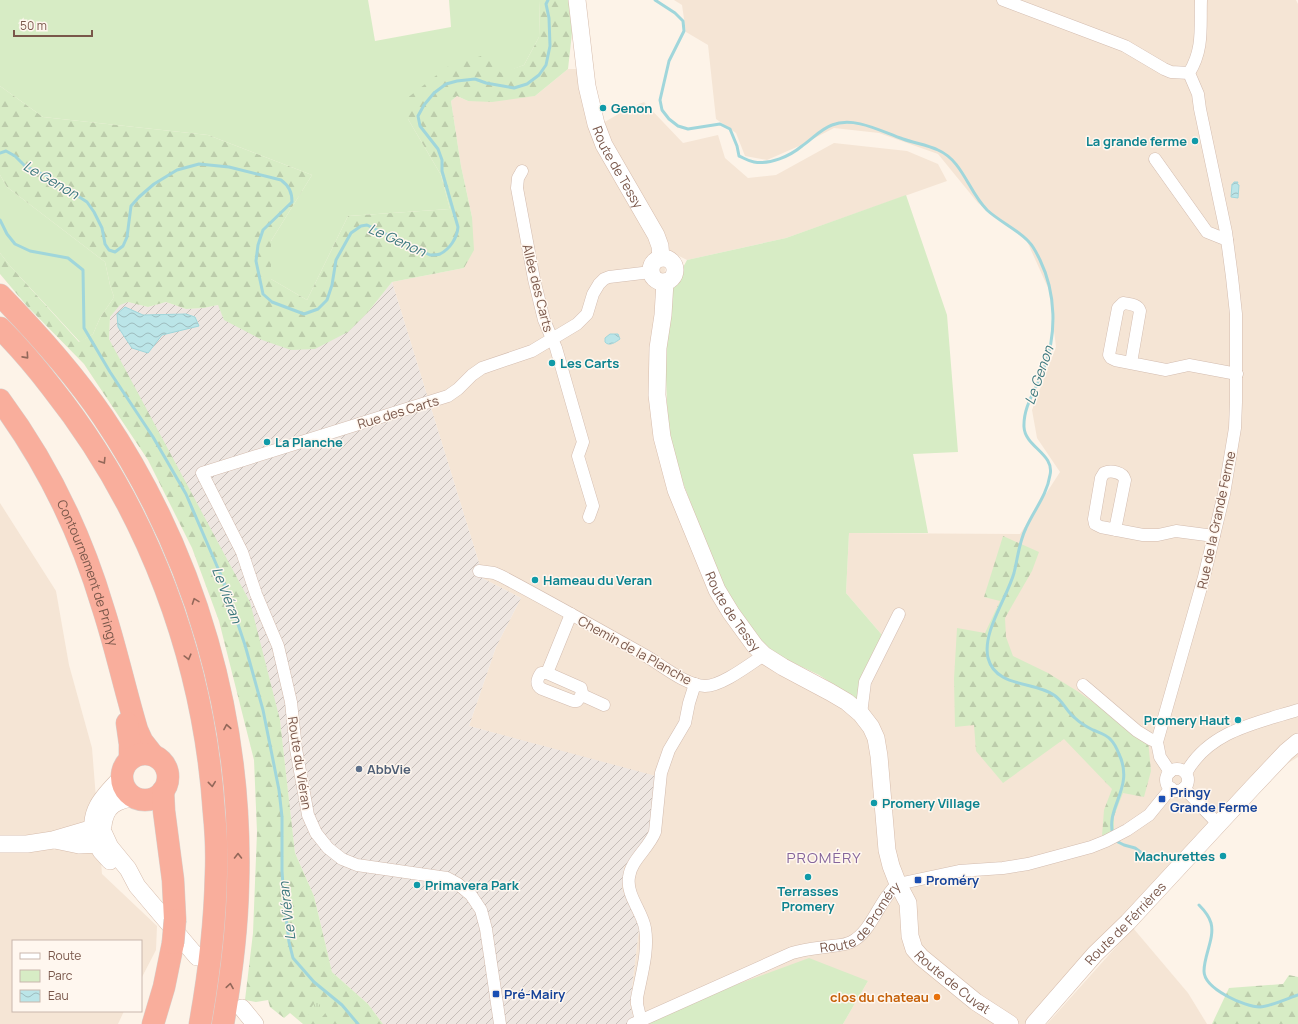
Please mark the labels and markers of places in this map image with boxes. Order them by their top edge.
place label: Genon [611,99,652,117]
marker: Genon [598,103,608,113]
place label: La grande ferme [1086,132,1187,150]
marker: La grande ferme [1190,136,1200,146]
place label: Les Carts [560,354,619,372]
marker: Les Carts [547,358,557,368]
place label: La Planche [275,433,343,451]
marker: La Planche [262,437,272,447]
place label: Hameau du Veran [543,571,652,589]
marker: Hameau du Veran [530,575,540,585]
place label: Promery Haut [1144,711,1230,729]
marker: Promery Haut [1233,715,1243,725]
place label: AbbVie [367,760,411,778]
marker: AbbVie [354,764,364,774]
place label: Pringy Grande Ferme [1170,783,1258,816]
place label: Promery Village [882,794,980,812]
marker: Pringy Grande Ferme [1157,794,1167,804]
marker: Promery Village [869,798,879,808]
place label: Machurettes [1134,847,1215,865]
marker: Machurettes [1218,851,1228,861]
place label: Proméry [926,871,980,889]
marker: Terrasses Promery [803,872,813,882]
marker: Proméry [913,875,923,885]
place label: Primavera Park [425,876,520,894]
marker: Primavera Park [412,880,422,890]
place label: Terrasses Promery [777,882,839,915]
place label: Pré-Mairy [504,985,566,1003]
place label: clos du chateau [830,988,929,1006]
marker: Pré-Mairy [491,989,501,999]
marker: clos du chateau [932,992,942,1002]

